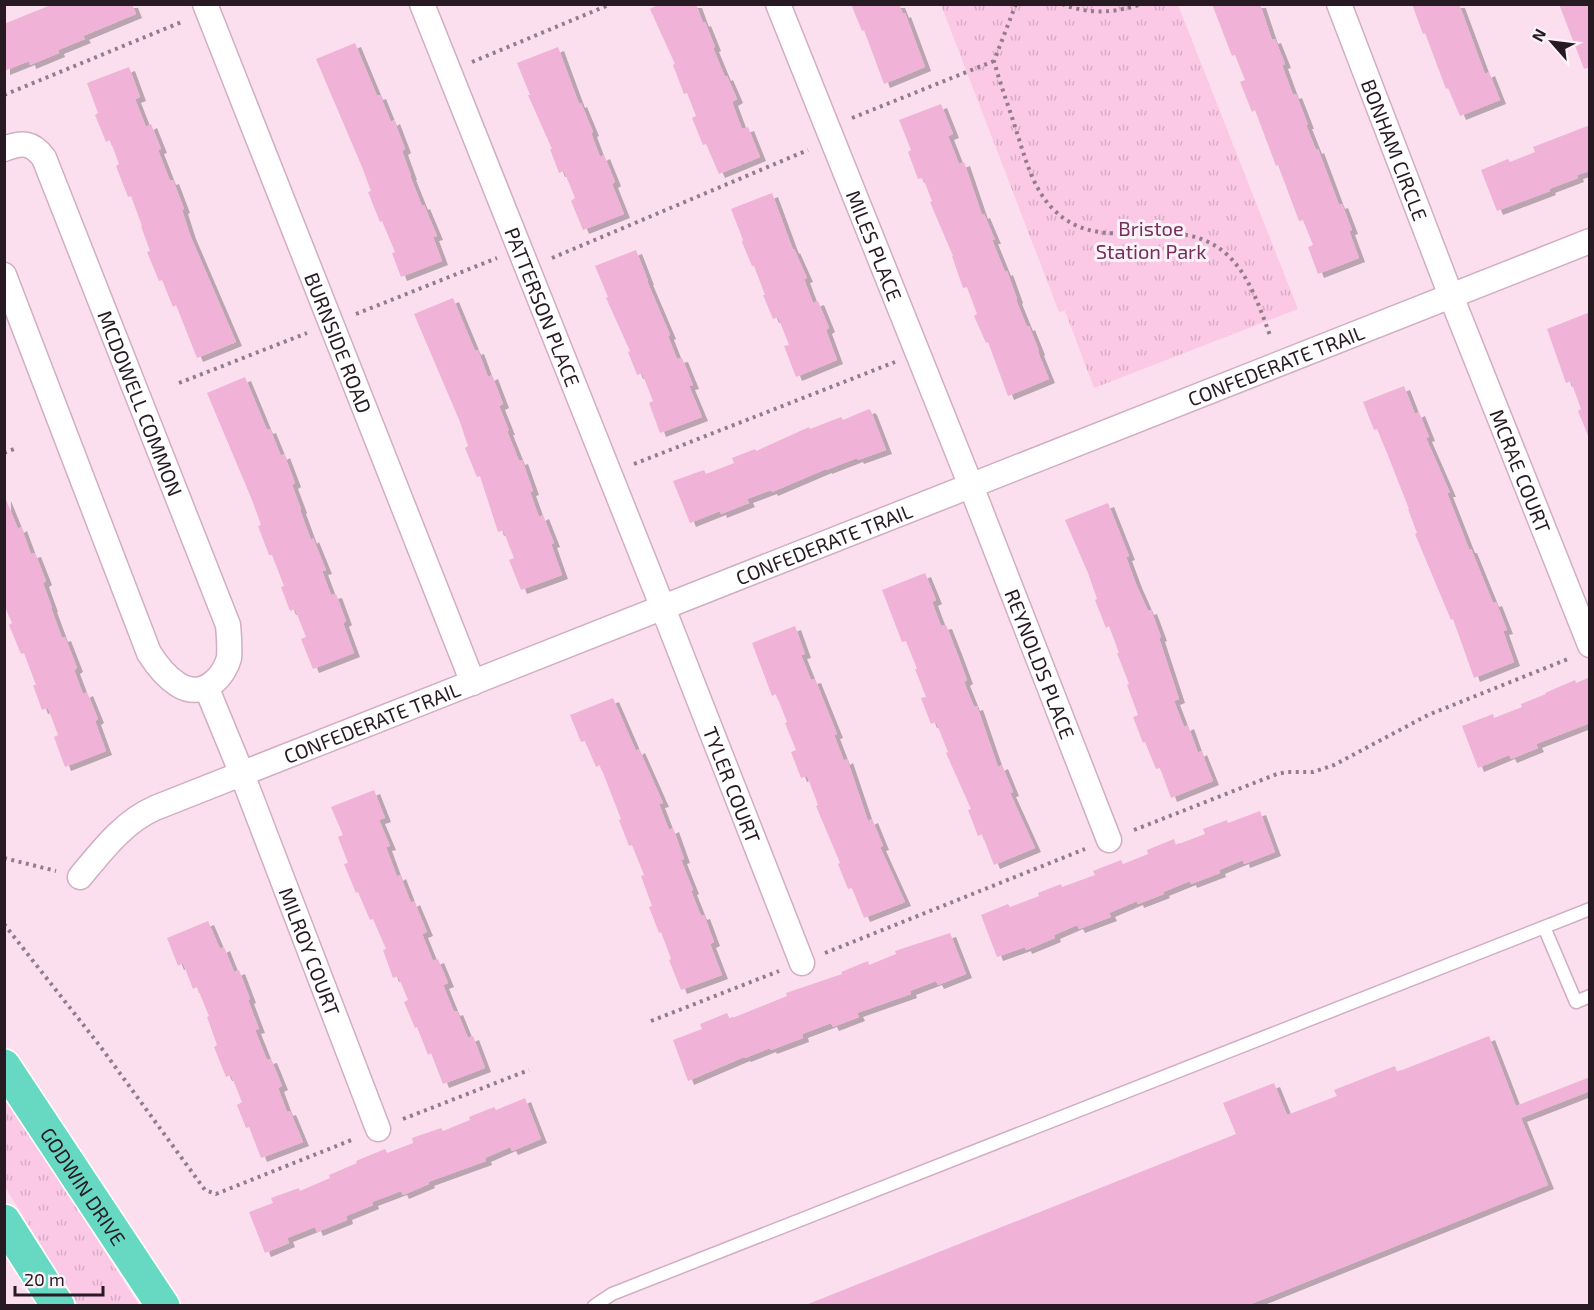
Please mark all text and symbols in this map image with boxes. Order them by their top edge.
north arrow [1522,12,1582,72]
text: N [1527,25,1549,44]
street label: BONHAM CIRCLE [1357,75,1433,224]
street label: MILES PLACE [842,187,908,304]
park label: Bristoe Station Park [1096,216,1206,263]
street label: PATTERSON PLACE [500,224,585,390]
street label: BURNSIDE ROAD [300,269,377,416]
street label: MCDOWELL COMMON [93,307,188,499]
street label: CONFEDERATE TRAIL [1184,320,1367,411]
street label: MCRAE COURT [1485,406,1556,537]
street label: CONFEDERATE TRAIL [732,498,915,589]
street label: REYNOLDS PLACE [1000,585,1080,742]
street label: CONFEDERATE TRAIL [280,677,463,768]
street label: TYLER COURT [699,723,766,847]
street label: MILROY COURT [275,884,346,1019]
street label: GODWIN DRIVE [36,1123,131,1249]
scale bar [15,1259,104,1297]
text: 20 m [24,1268,65,1290]

